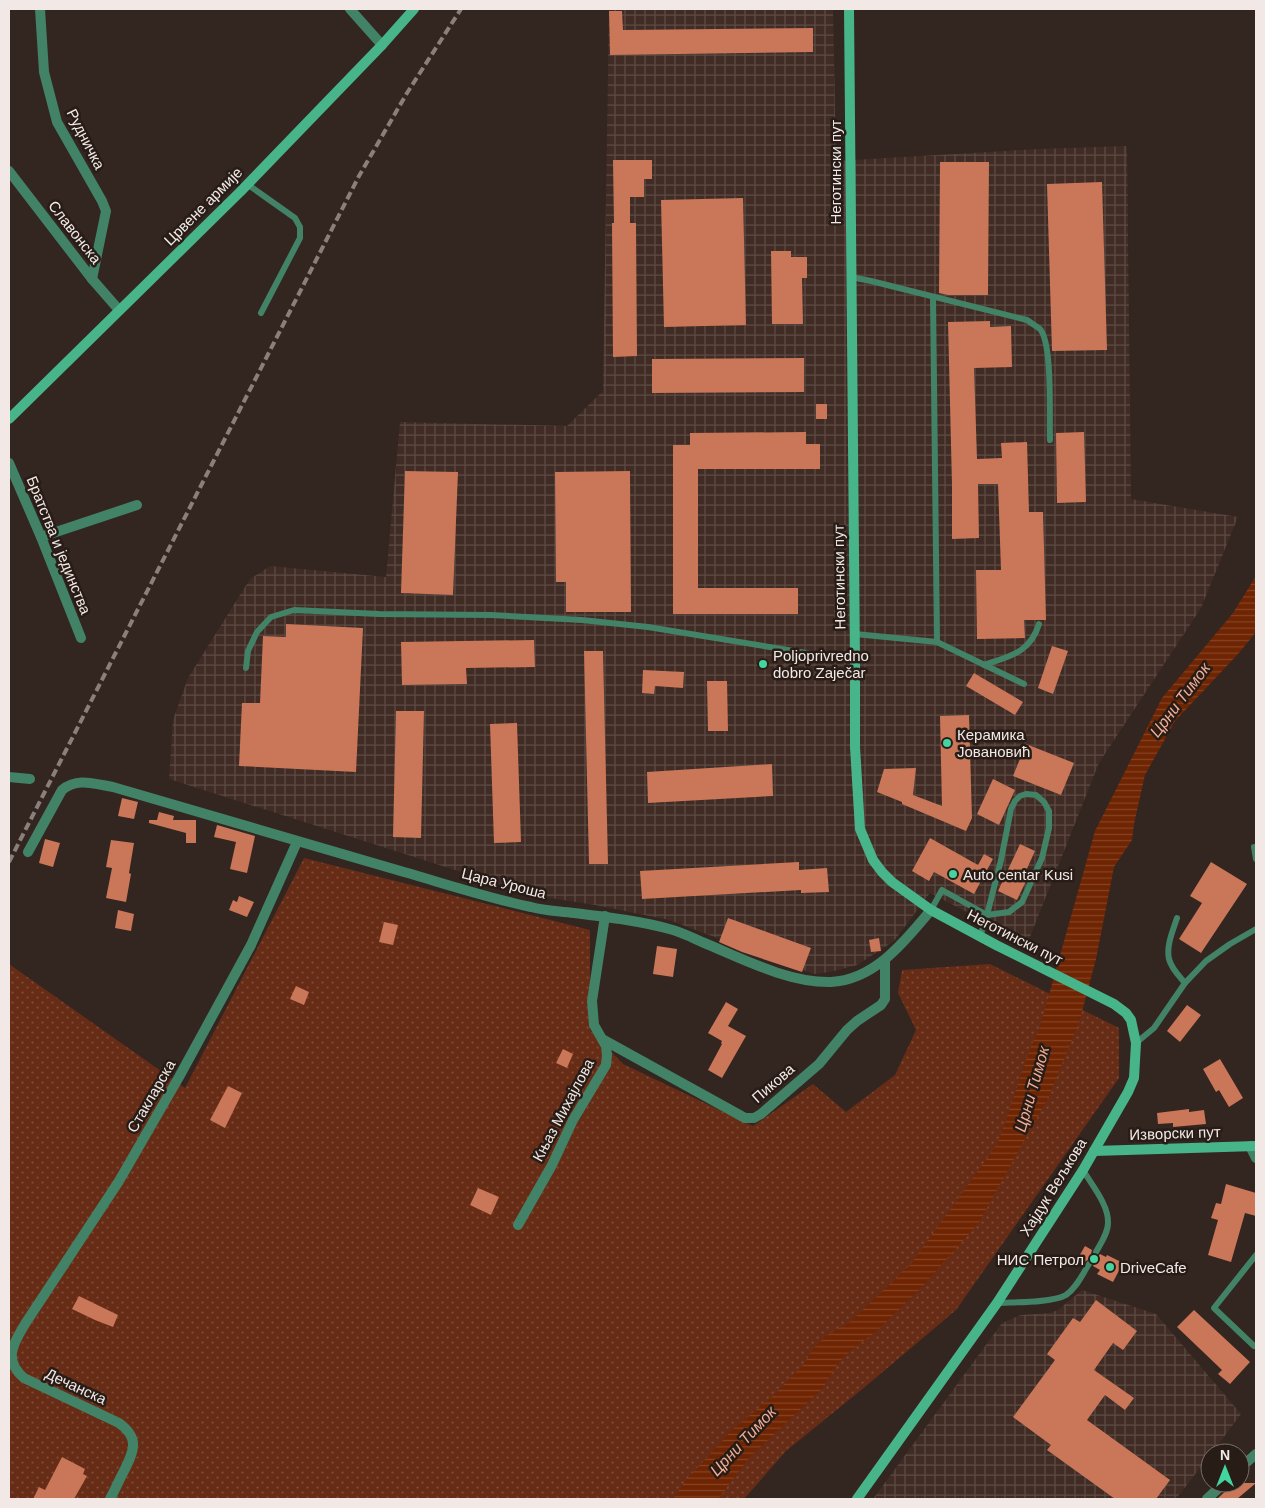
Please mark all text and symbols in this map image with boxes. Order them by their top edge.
street label: Рудничка [64,106,109,173]
street label: Неготински пут [827,119,844,224]
street label: Црвене армије [160,163,246,249]
street label: Славонска [45,197,105,267]
street label: Братства и јединства [24,473,95,617]
street label: Неготински пут [830,524,848,630]
place label: Poljoprivredno dobro Zaječar [773,647,869,681]
marker: Poljoprivredno dobro Zaječar [757,658,769,670]
water label: Црни Тимок [1147,658,1214,740]
place label: Керамика Јовановић [957,726,1030,760]
marker: Керамика Јовановић [941,737,953,749]
street label: Цара Уроша [460,864,549,902]
place label: Auto centar Kusi [963,866,1073,883]
marker: Auto centar Kusi [947,868,959,880]
street label: Неготински пут [964,906,1066,968]
water label: Црни Тимок [1012,1043,1053,1134]
street label: Књаз Михајлова [529,1055,597,1164]
street label: Стакларска [123,1056,179,1135]
street label: Пикова [748,1060,798,1106]
street label: Изворски пут [1129,1123,1221,1143]
street label: Хајдук Вељкова [1016,1135,1090,1239]
place label: НИС Петрол [997,1251,1084,1268]
marker: НИС Петрол [1088,1253,1100,1265]
place label: DriveCafe [1120,1259,1187,1276]
marker: DriveCafe [1104,1261,1116,1273]
street label: Дечанска [43,1365,110,1408]
water label: Црни Тимок [707,1402,780,1479]
north arrow [1200,1443,1250,1493]
text: N [1220,1447,1230,1463]

